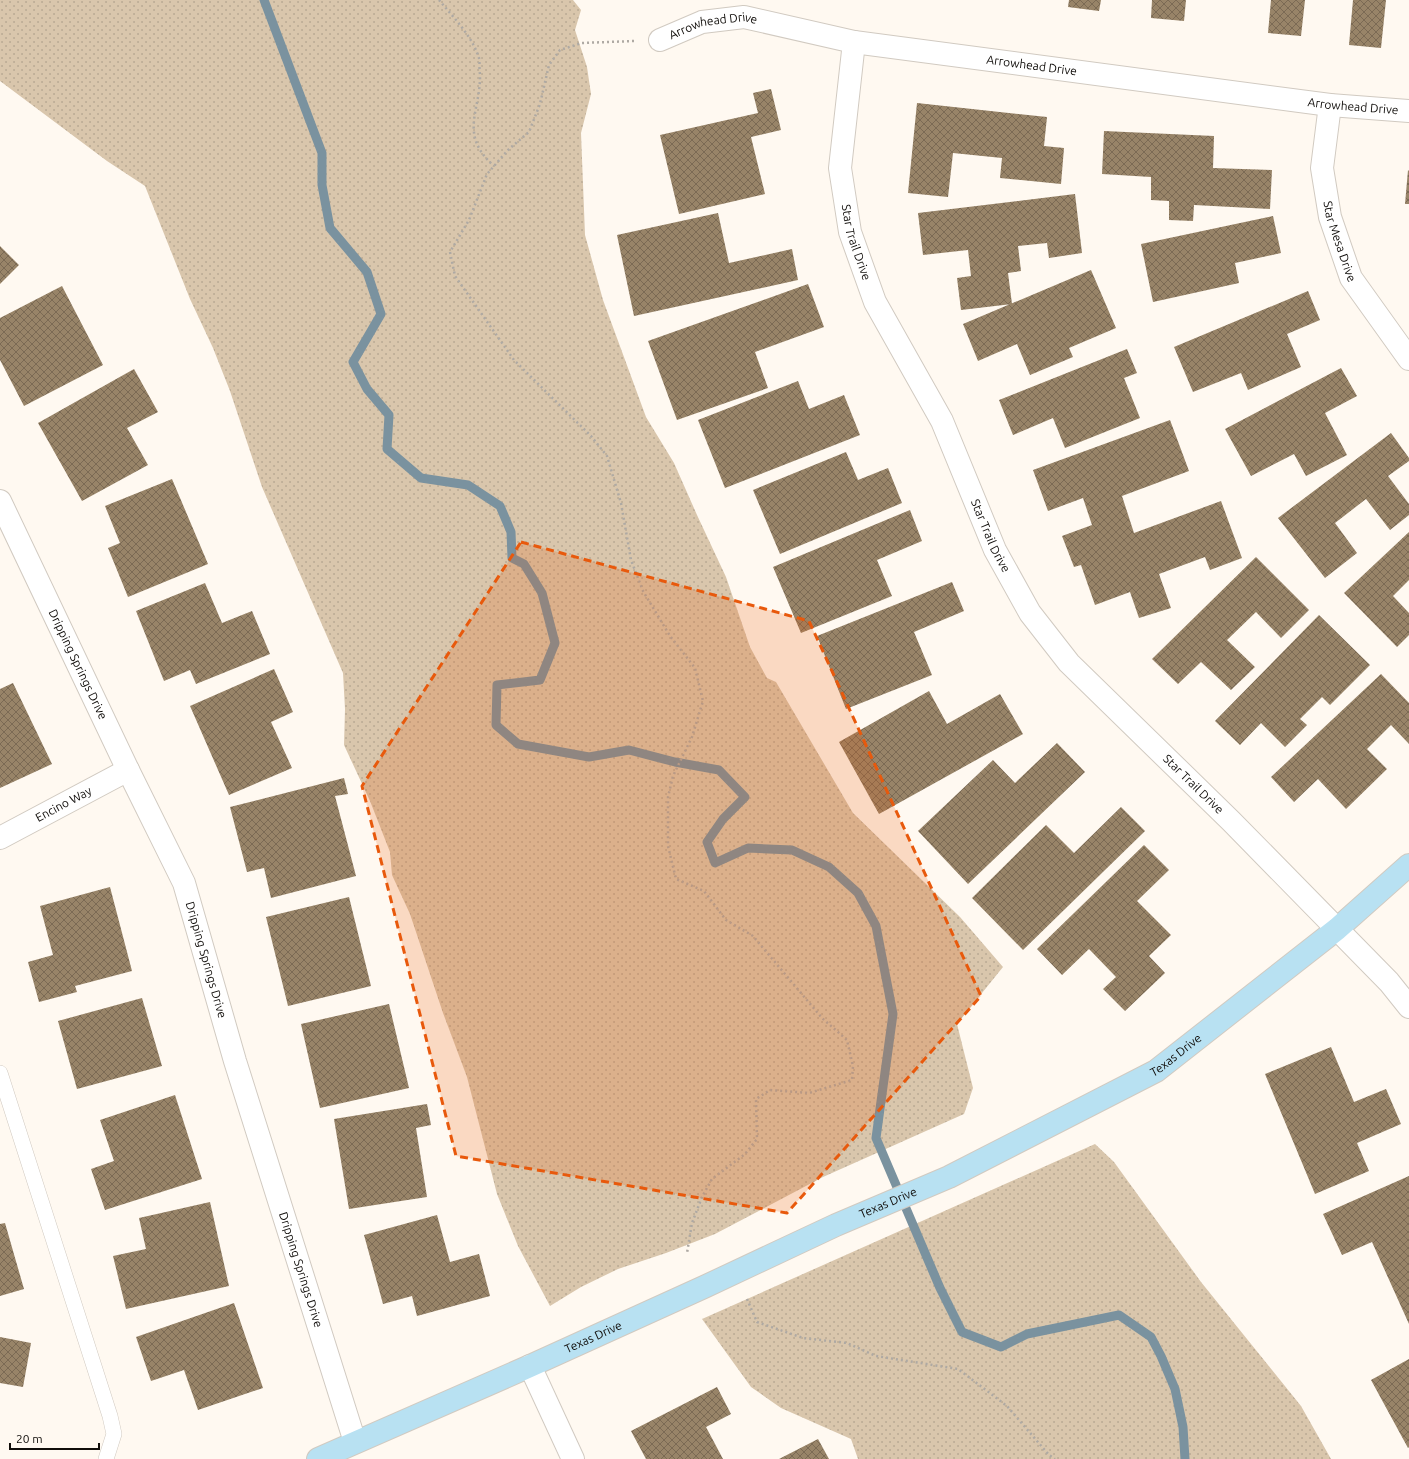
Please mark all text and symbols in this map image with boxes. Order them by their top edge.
street label: Arrowhead Drive [667,10,759,41]
street label: Arrowhead Drive [986,53,1078,77]
street label: Arrowhead Drive [1307,95,1399,116]
street label: Star Mesa Drive [1321,200,1359,284]
street label: Star Trail Drive [840,203,874,282]
street label: Star Trail Drive [969,497,1013,574]
street label: Dripping Springs Drive [46,607,110,721]
street label: Star Trail Drive [1161,752,1226,816]
street label: Encino Way [33,783,94,824]
street label: Dripping Springs Drive [184,900,229,1019]
street label: Texas Drive [1148,1031,1204,1079]
street label: Texas Drive [857,1184,919,1220]
street label: Dripping Springs Drive [277,1210,326,1329]
street label: Texas Drive [562,1318,624,1355]
scale bar [10,1425,99,1451]
text: 20 m [16,1432,43,1445]

